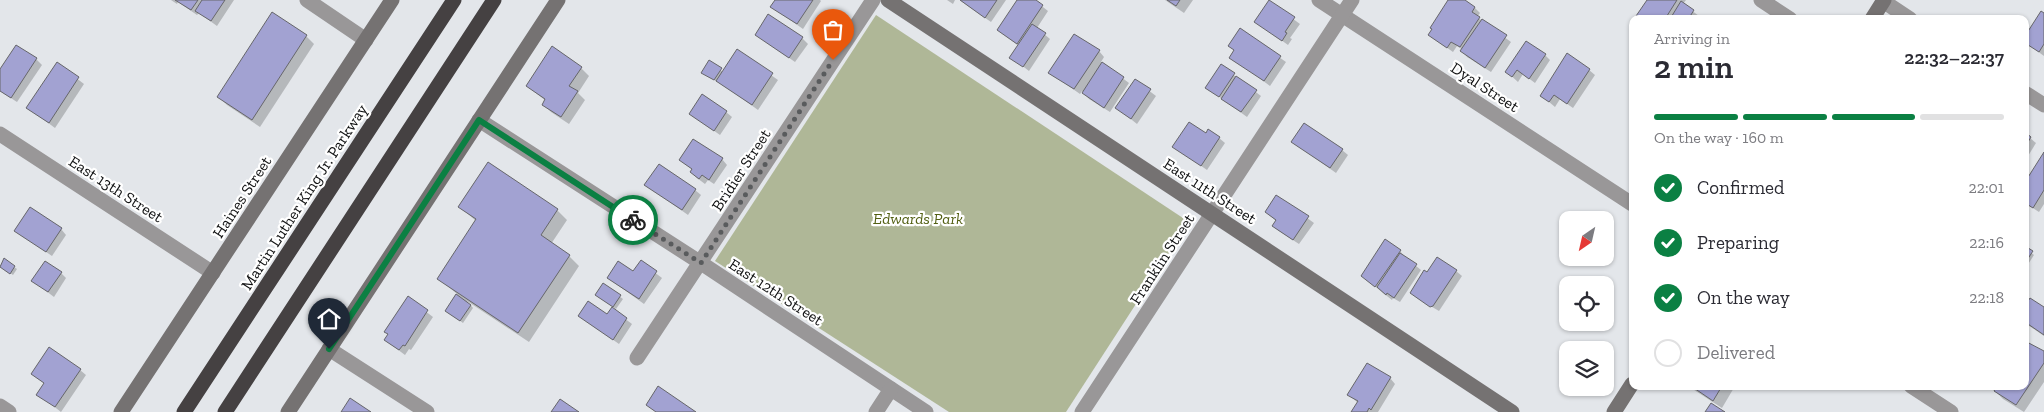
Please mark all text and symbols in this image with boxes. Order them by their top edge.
pin [812,9,854,60]
icon: bag [819,16,847,44]
text: Arriving in [1654,29,1730,48]
text: 22:32–22:37 [1904,46,2004,69]
text: 2 min [1654,48,1733,86]
street label: Dyal Street [1447,58,1523,116]
street label: Martin Luther King Jr. Parkway [237,100,372,293]
street label: Bridier Street [707,125,775,215]
text: On the way · 160 m [1654,128,1784,147]
street label: East 13th Street [65,152,167,226]
street label: Haines Street [209,153,275,241]
street label: East 11th Street [1160,154,1260,228]
icon: check [1654,174,1682,202]
text: Confirmed [1697,176,1784,199]
text: 22:01 [1969,178,2004,197]
courier [608,195,658,245]
icon: bike [619,206,647,234]
park label: Edwards Park [873,209,963,228]
street label: Franklin Street [1126,210,1198,308]
north arrow [1559,211,1614,266]
map controls [1559,211,1614,396]
icon: check [1654,229,1682,257]
text: Preparing [1697,231,1779,254]
text: 22:16 [1969,233,2004,252]
street label: East 12th Street [725,254,827,330]
button: locate [1559,276,1614,331]
icon: check [1654,284,1682,312]
text: On the way [1697,286,1790,309]
text: 22:18 [1969,288,2004,307]
pin [308,298,350,349]
icon: home [315,305,343,333]
button: layers [1559,341,1614,396]
text: Delivered [1697,341,1775,364]

